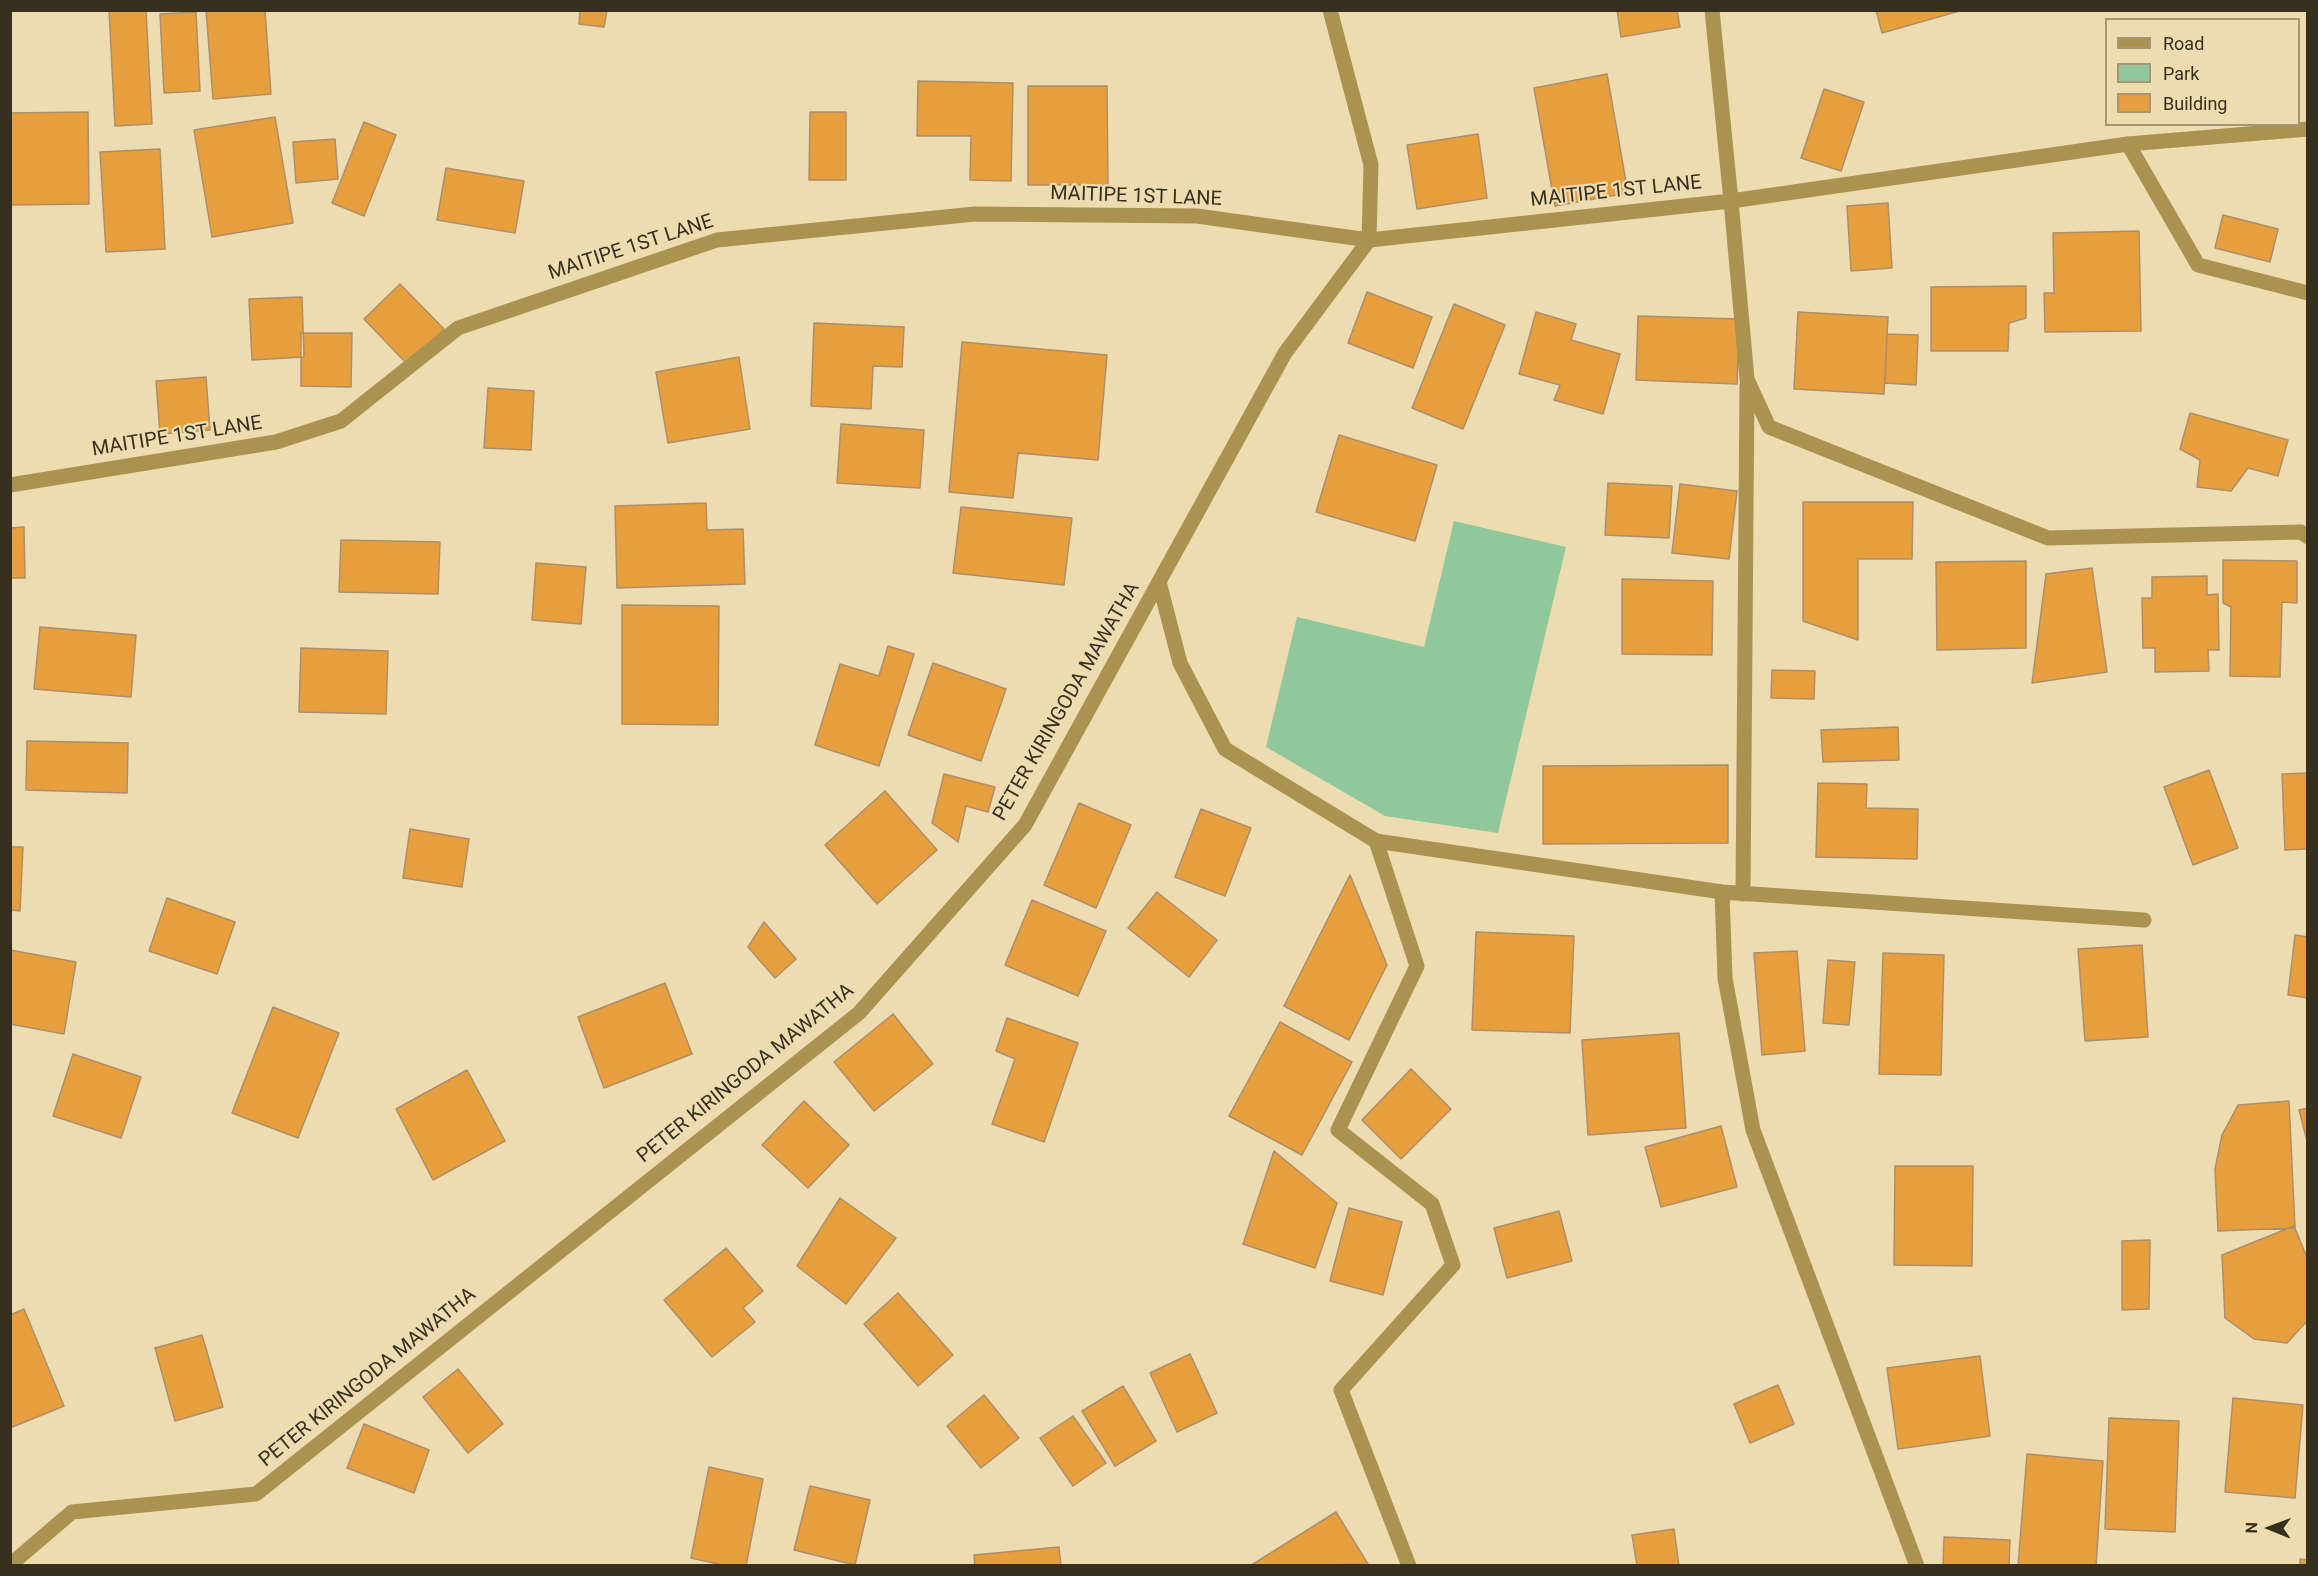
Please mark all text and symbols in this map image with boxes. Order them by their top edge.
legend [2105,18,2300,126]
text: Road [2163,33,2204,54]
text: Park [2163,63,2199,84]
text: Building [2163,93,2227,114]
street label: MAITIPE 1ST LANE [1529,171,1703,213]
street label: MAITIPE 1ST LANE [1050,182,1222,212]
street label: MAITIPE 1ST LANE [546,210,716,286]
street label: MAITIPE 1ST LANE [90,412,264,462]
street label: PETER KIRINGODA MAWATHA [989,578,1145,826]
street label: PETER KIRINGODA MAWATHA [633,979,859,1169]
street label: PETER KIRINGODA MAWATHA [255,1283,481,1473]
north arrow [2240,1498,2300,1558]
text: N [2242,1522,2261,1533]

